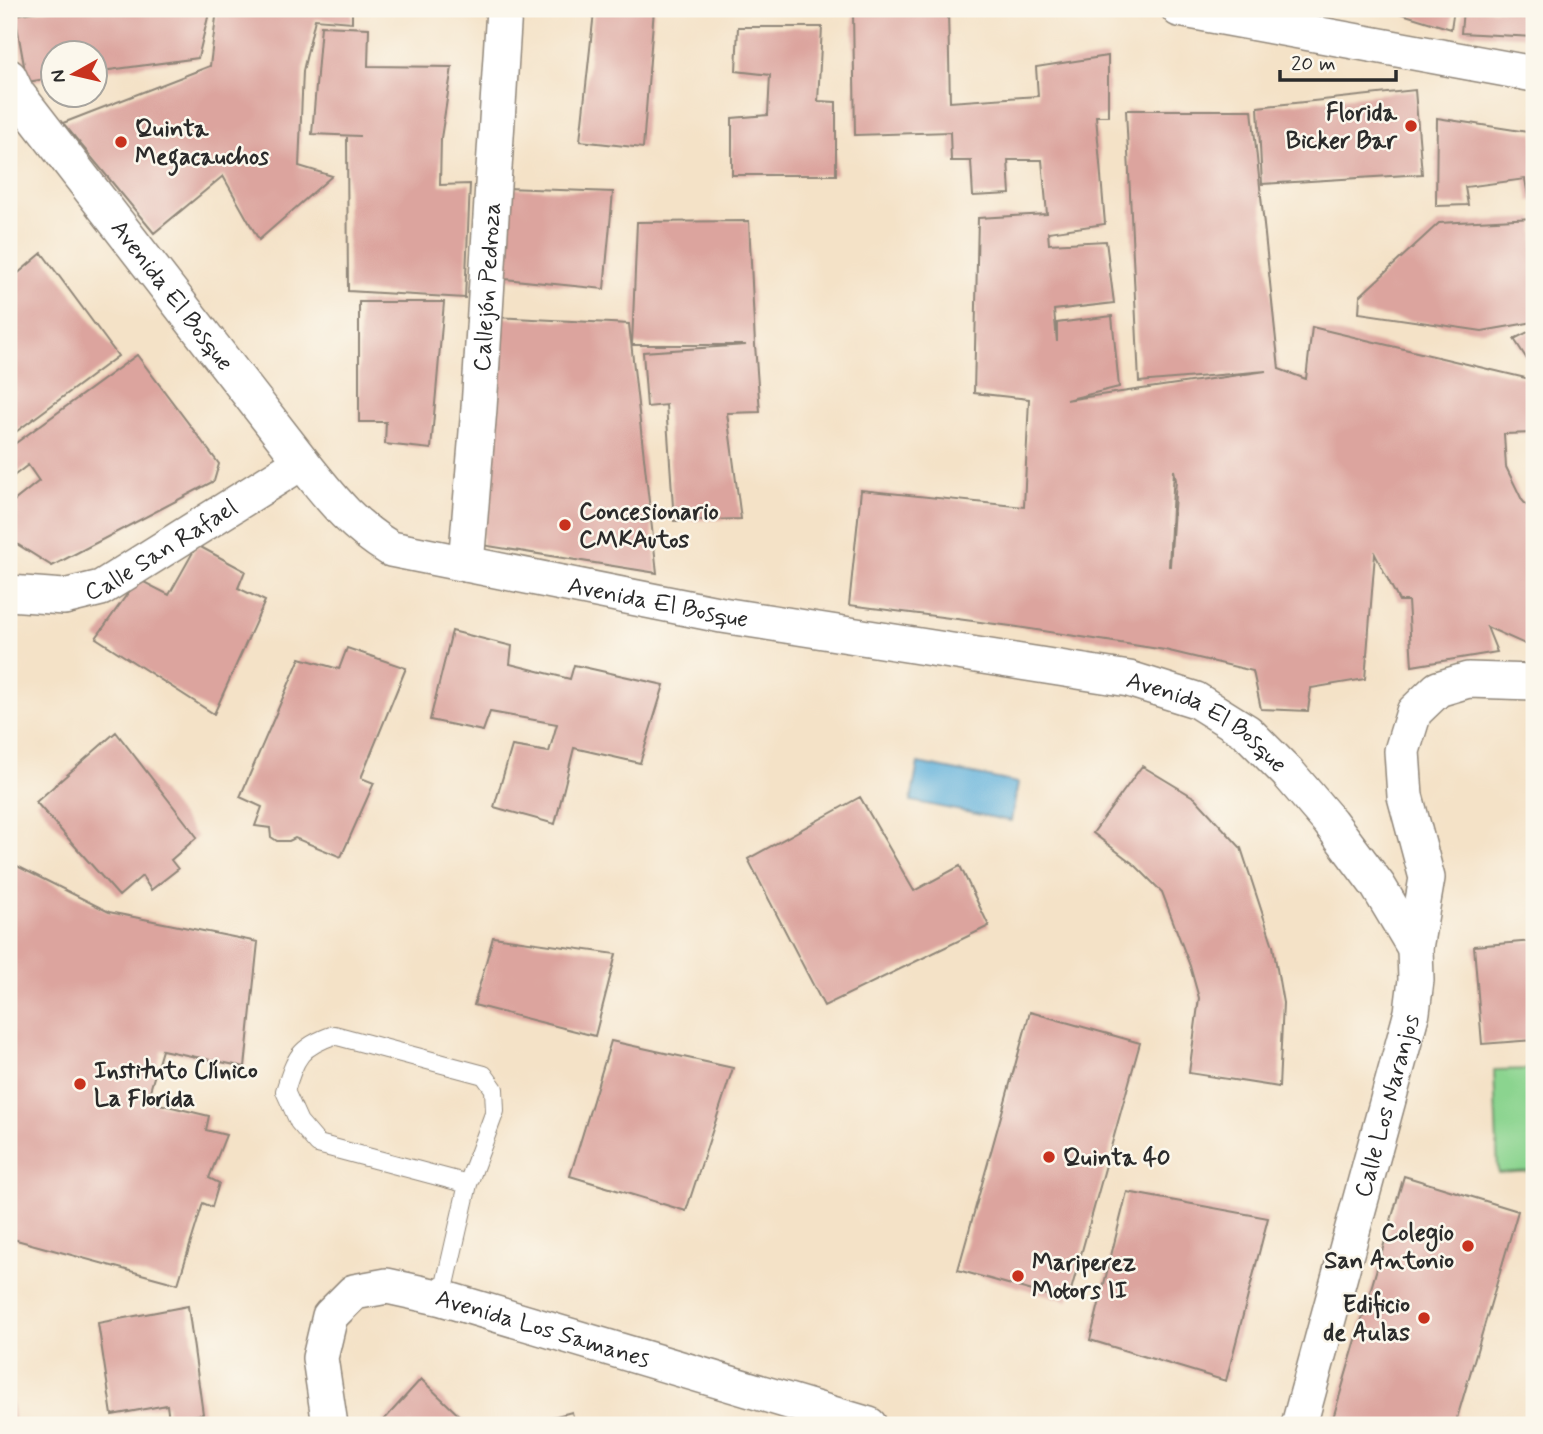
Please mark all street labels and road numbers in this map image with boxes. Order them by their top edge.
street label: Callejón Pedroza [467,201,509,372]
street label: Avenida El Bosque [103,214,240,378]
street label: Calle San Rafael [82,492,244,608]
street label: Avenida El Bosque [565,571,750,636]
street label: Avenida El Bosque [1122,665,1293,780]
street label: Calle Los Naranjos [1348,1011,1428,1201]
street label: Avenida Los Samanes [432,1283,653,1376]

